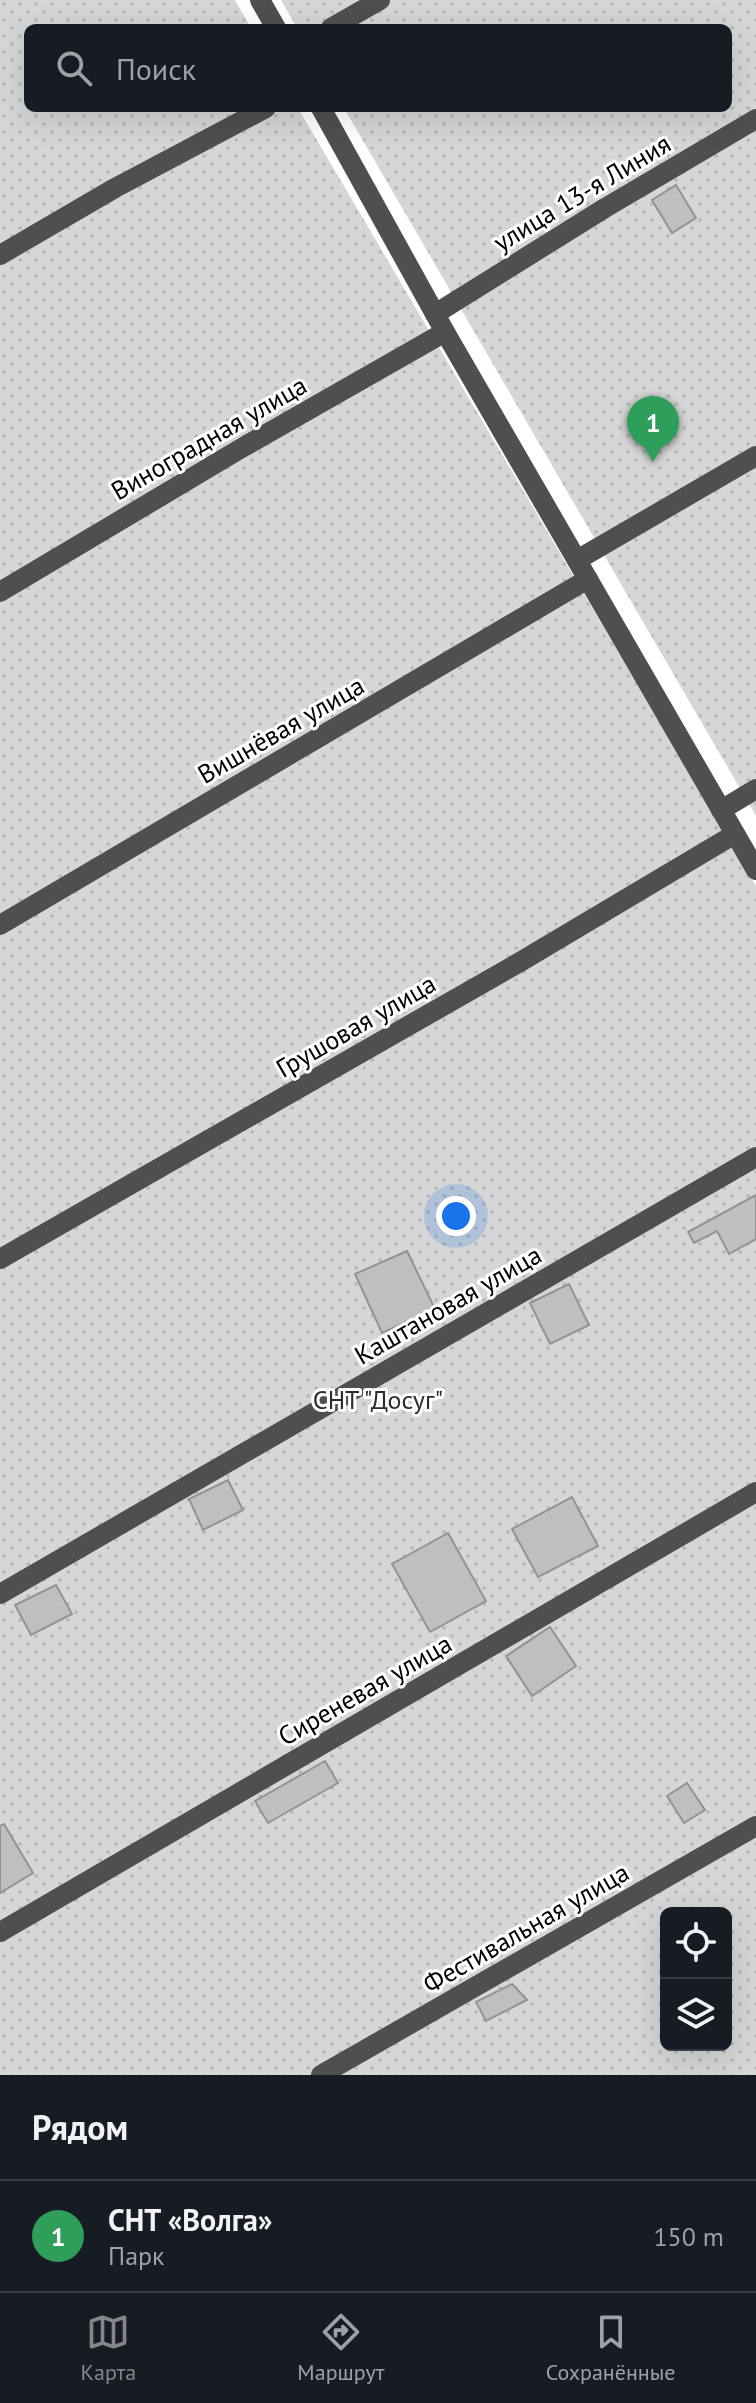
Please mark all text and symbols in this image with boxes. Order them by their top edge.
search box [24,24,732,112]
icon: search [52,46,96,90]
text: Поиск [116,49,196,88]
street label: улица 13-я Линия [487,127,676,258]
street label: Виноградная улица [105,368,312,507]
pin: 1 [627,396,679,462]
street label: Вишнёвая улица [191,669,370,791]
street label: Грушовая улица [270,967,441,1085]
your location [436,1196,476,1236]
street label: Каштановая улица [348,1238,547,1371]
park label: СНТ "Досуг" [313,1383,443,1416]
street label: Сиреневая улица [272,1627,457,1753]
street label: Фестивальная улица [417,1855,635,2000]
map controls [660,1907,732,2051]
button: locate [660,1907,732,1979]
button: layers [660,1979,732,2051]
text: Рядом [32,2105,128,2149]
text: СНТ «Волга» [108,2200,272,2239]
text: 1 [51,2220,65,2253]
text: 150 m [653,2220,724,2253]
text: Парк [108,2239,165,2272]
tab: Карта [81,2310,136,2386]
tab: Маршрут [297,2310,384,2386]
tab: Сохранённые [546,2310,675,2386]

